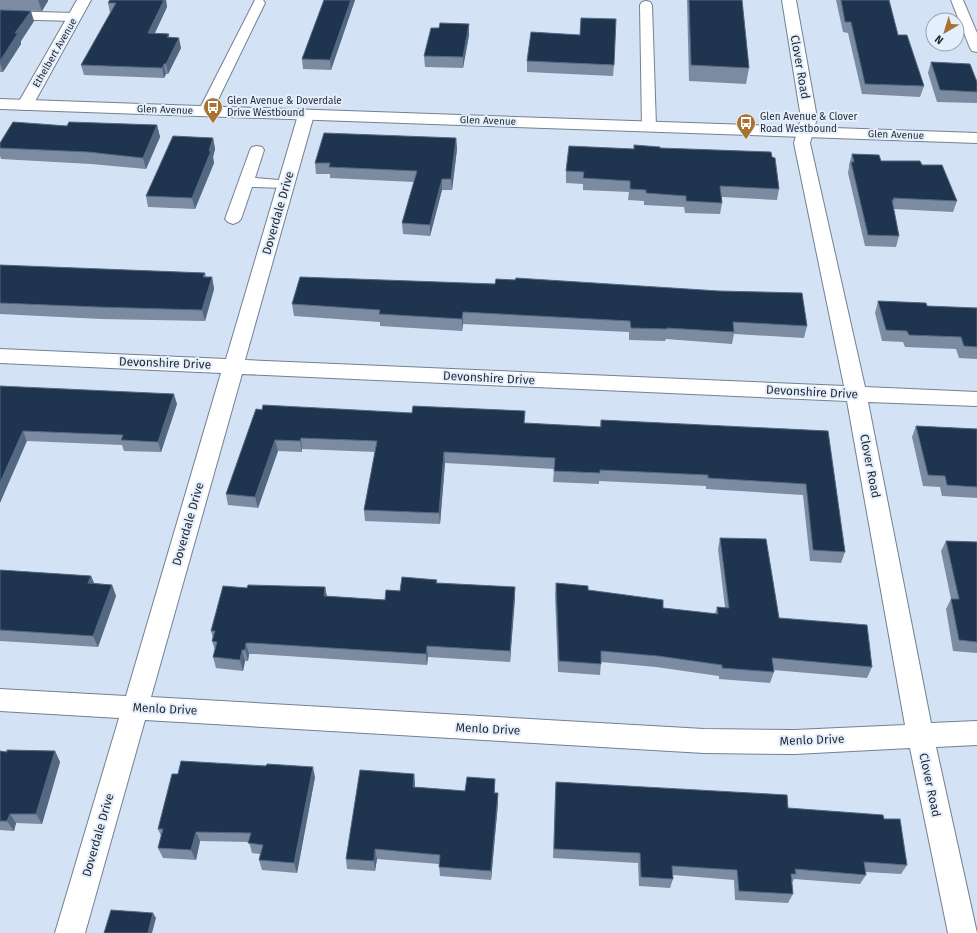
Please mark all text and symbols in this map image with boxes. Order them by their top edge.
north arrow [925,12,965,52]
street label: Ethelbert Avenue [30,16,80,90]
text: N [932,32,946,47]
street label: Clover Road [787,34,813,100]
place label: Glen Avenue & Doverdale Drive Westbound [227,95,342,119]
bus stop icon: Glen Avenue & Doverdale Drive Westbound [202,96,224,124]
street label: Glen Avenue [137,103,193,117]
place label: Glen Avenue & Clover Road Westbound [760,111,857,135]
bus stop icon: Glen Avenue & Clover Road Westbound [735,112,757,140]
street label: Glen Avenue [460,114,516,128]
street label: Glen Avenue [868,128,924,142]
street label: Doverdale Drive [259,170,297,256]
street label: Devonshire Drive [119,354,211,372]
street label: Devonshire Drive [443,369,535,387]
street label: Devonshire Drive [766,383,858,401]
street label: Clover Road [857,433,883,499]
street label: Doverdale Drive [169,481,207,567]
street label: Menlo Drive [132,700,198,718]
street label: Menlo Drive [455,720,521,738]
street label: Menlo Drive [779,732,845,748]
street label: Clover Road [916,752,944,818]
street label: Doverdale Drive [79,792,117,878]

